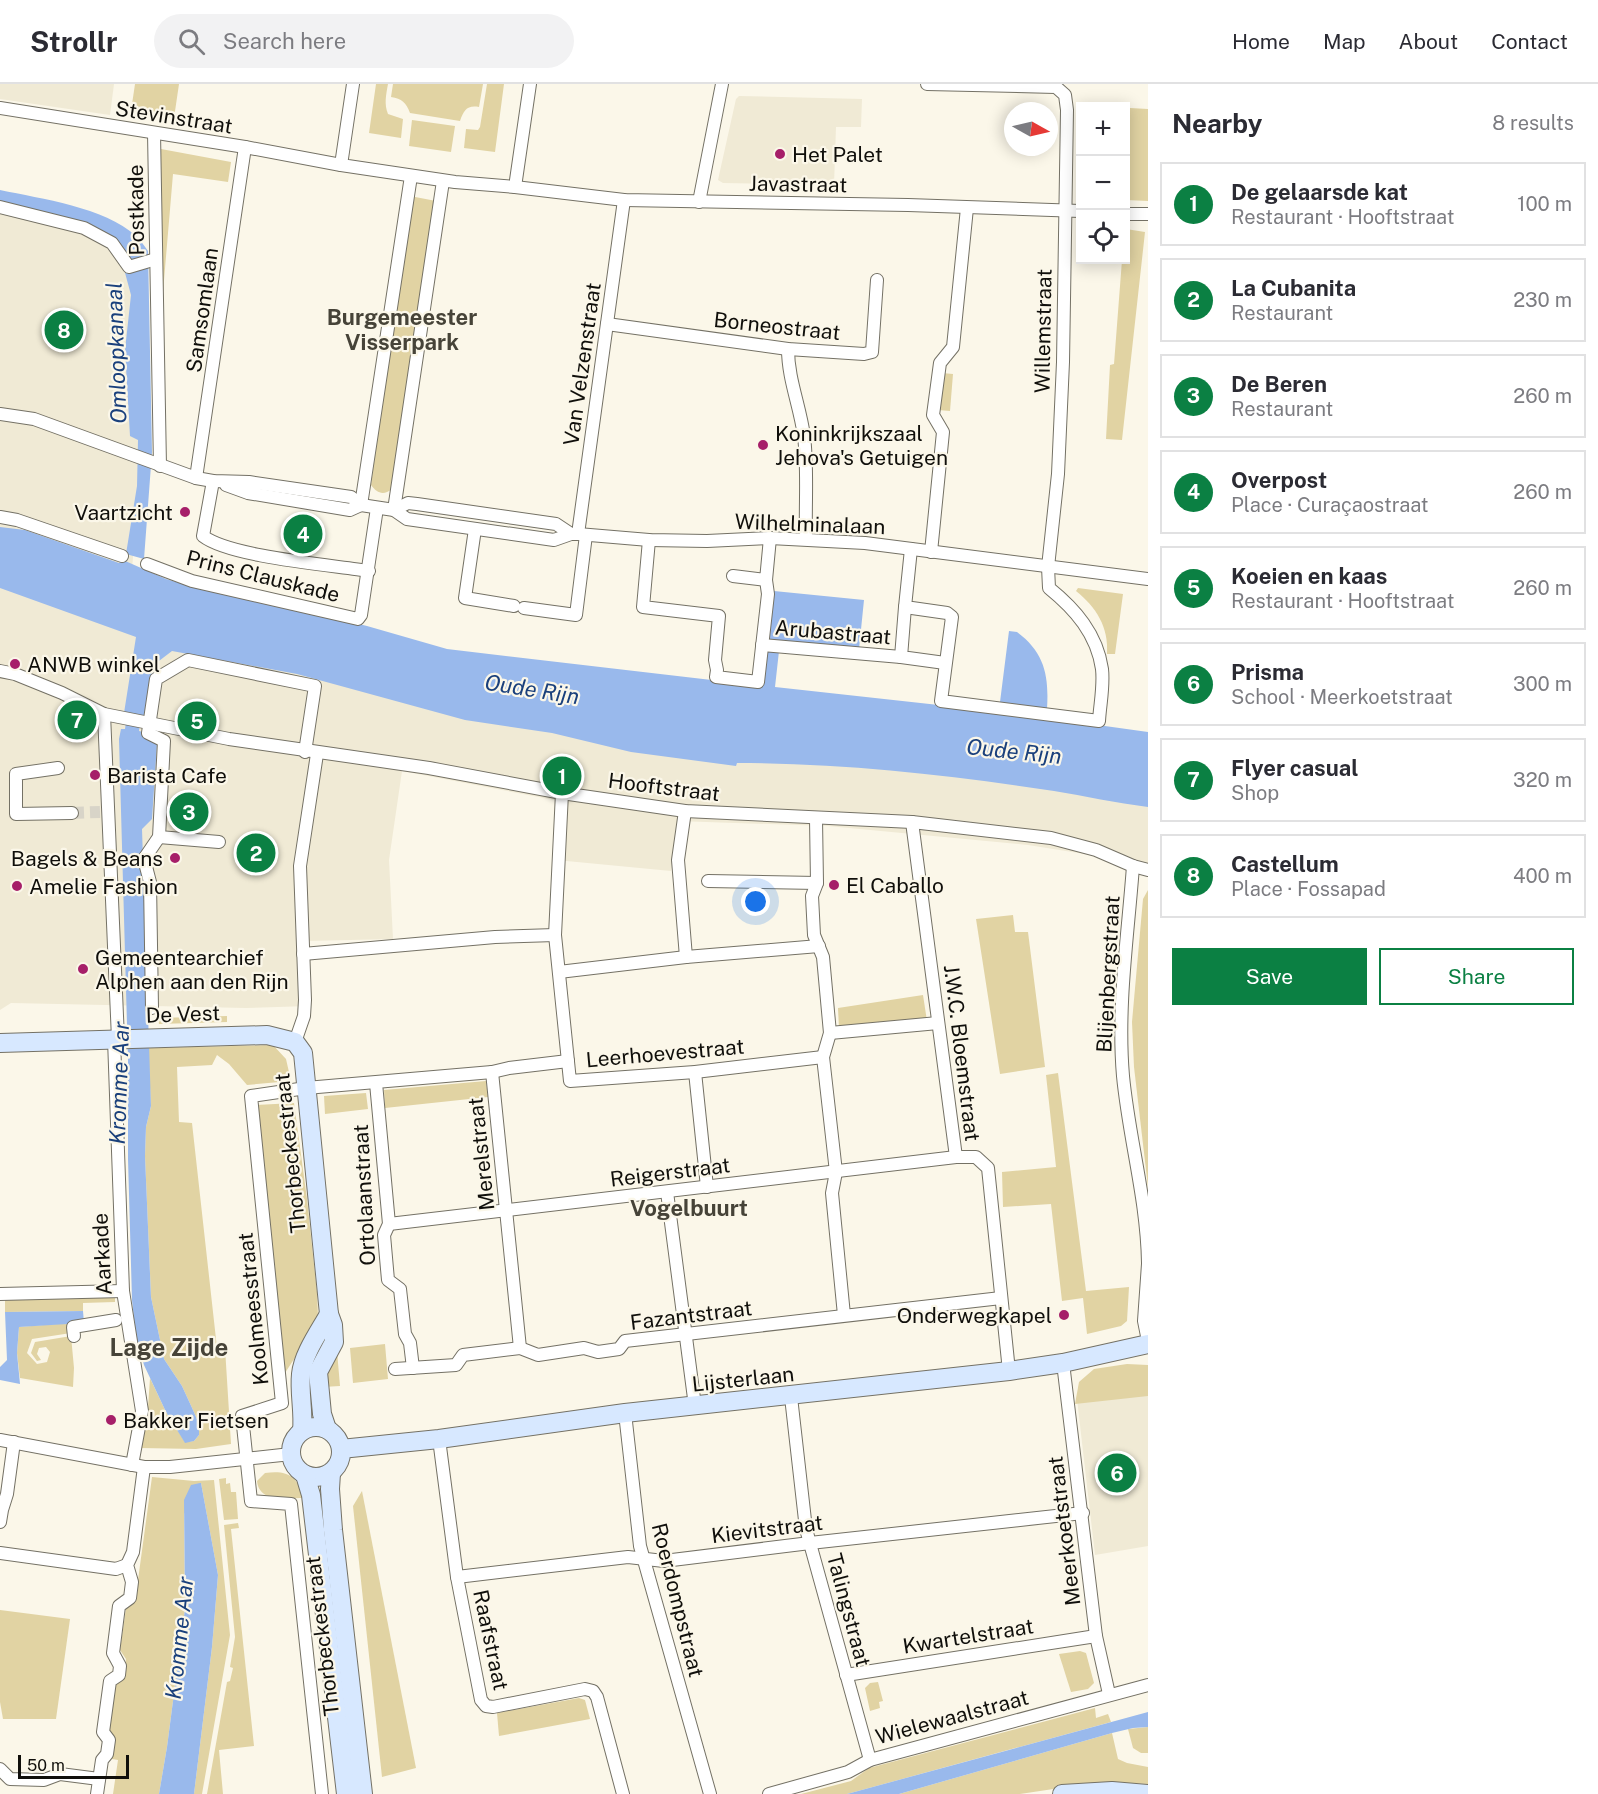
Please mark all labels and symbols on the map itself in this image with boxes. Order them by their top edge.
street label: Stevinstraat [114,95,234,139]
north arrow [1004,102,1058,156]
place label: Het Palet [792,142,883,167]
marker: Het Palet [773,147,787,161]
street label: Postkade [123,164,149,256]
street label: Javastraat [749,171,847,197]
street label: Samsomlaan [181,246,223,374]
street label: Willemstraat [1029,269,1057,393]
street label: Van Velzenstraat [558,281,606,447]
water label: Omloopkanaal [101,282,131,424]
district label: Burgemeester Visserpark [327,304,477,355]
street label: Borneostraat [712,307,842,345]
pin: 8 [44,308,84,352]
place label: Koninkrijkszaal Jehova's Getuigen [775,421,948,470]
marker: Koninkrijkszaal Jehova's Getuigen [756,438,770,452]
place label: Vaartzicht [74,500,173,525]
marker: Vaartzicht [178,505,192,519]
street label: Wilhelminalaan [734,509,886,539]
pin: 4 [284,512,322,556]
street label: Prins Clauskade [184,545,342,607]
street label: Arubastraat [774,614,892,650]
place label: ANWB winkel [27,652,160,677]
marker: ANWB winkel [8,657,22,671]
water label: Oude Rijn [483,669,581,709]
pin: 7 [58,698,97,742]
pin: 5 [178,698,216,744]
water label: Oude Rijn [965,733,1063,769]
pin: 1 [542,754,582,798]
place label: Barista Cafe [107,763,227,788]
marker: Barista Cafe [88,768,102,782]
street label: Hooftstraat [607,768,721,806]
pin: 3 [170,790,208,834]
pin: 2 [236,830,276,876]
place label: Bagels & Beans [11,846,163,871]
marker: Bagels & Beans [168,851,182,865]
place label: El Caballo [846,873,944,898]
place label: Amelie Fashion [29,874,178,899]
marker: El Caballo [827,878,841,892]
marker: Amelie Fashion [10,879,24,893]
your location [741,887,770,916]
street label: Blijenbergstraat [1091,895,1125,1053]
place label: Gemeentearchief Alphen aan den Rijn [95,945,289,994]
marker: Gemeentearchief Alphen aan den Rijn [76,962,90,976]
street label: J.W.C. Bloemstraat [939,963,985,1143]
street label: De Vest [145,1000,221,1028]
water label: Kromme Aar [104,1020,134,1145]
street label: Leerhoevestraat [585,1034,745,1072]
street label: Thorbeckestraat [269,1072,311,1234]
street label: Merelstraat [463,1096,499,1212]
street label: Ortolaanstraat [348,1124,380,1266]
street label: Reigerstraat [608,1152,732,1192]
district label: Vogelbuurt [630,1195,748,1221]
street label: Aarkade [87,1212,117,1296]
street label: Koolmeesstraat [233,1231,273,1387]
street label: Fazantstraat [629,1295,753,1335]
place label: Onderwegkapel [897,1303,1052,1328]
marker: Onderwegkapel [1057,1308,1071,1322]
district label: Lage Zijde [110,1333,228,1361]
street label: Lijsterlaan [691,1361,795,1397]
place label: Bakker Fietsen [123,1408,269,1433]
marker: Bakker Fietsen [104,1413,118,1427]
pin: 6 [1098,1450,1136,1496]
street label: Meerkoetstraat [1042,1455,1086,1607]
street label: Kievitstraat [710,1510,824,1548]
street label: Roerdompstraat [647,1520,709,1680]
street label: Talingstraat [822,1550,876,1670]
street label: Thorbeckestraat [300,1555,344,1717]
water label: Kromme Aar [160,1575,198,1701]
street label: Raafstraat [468,1587,514,1693]
street label: Kwartelstraat [901,1613,1035,1659]
street label: Wielewaalstraat [873,1685,1031,1749]
scale bar [18,1752,129,1780]

